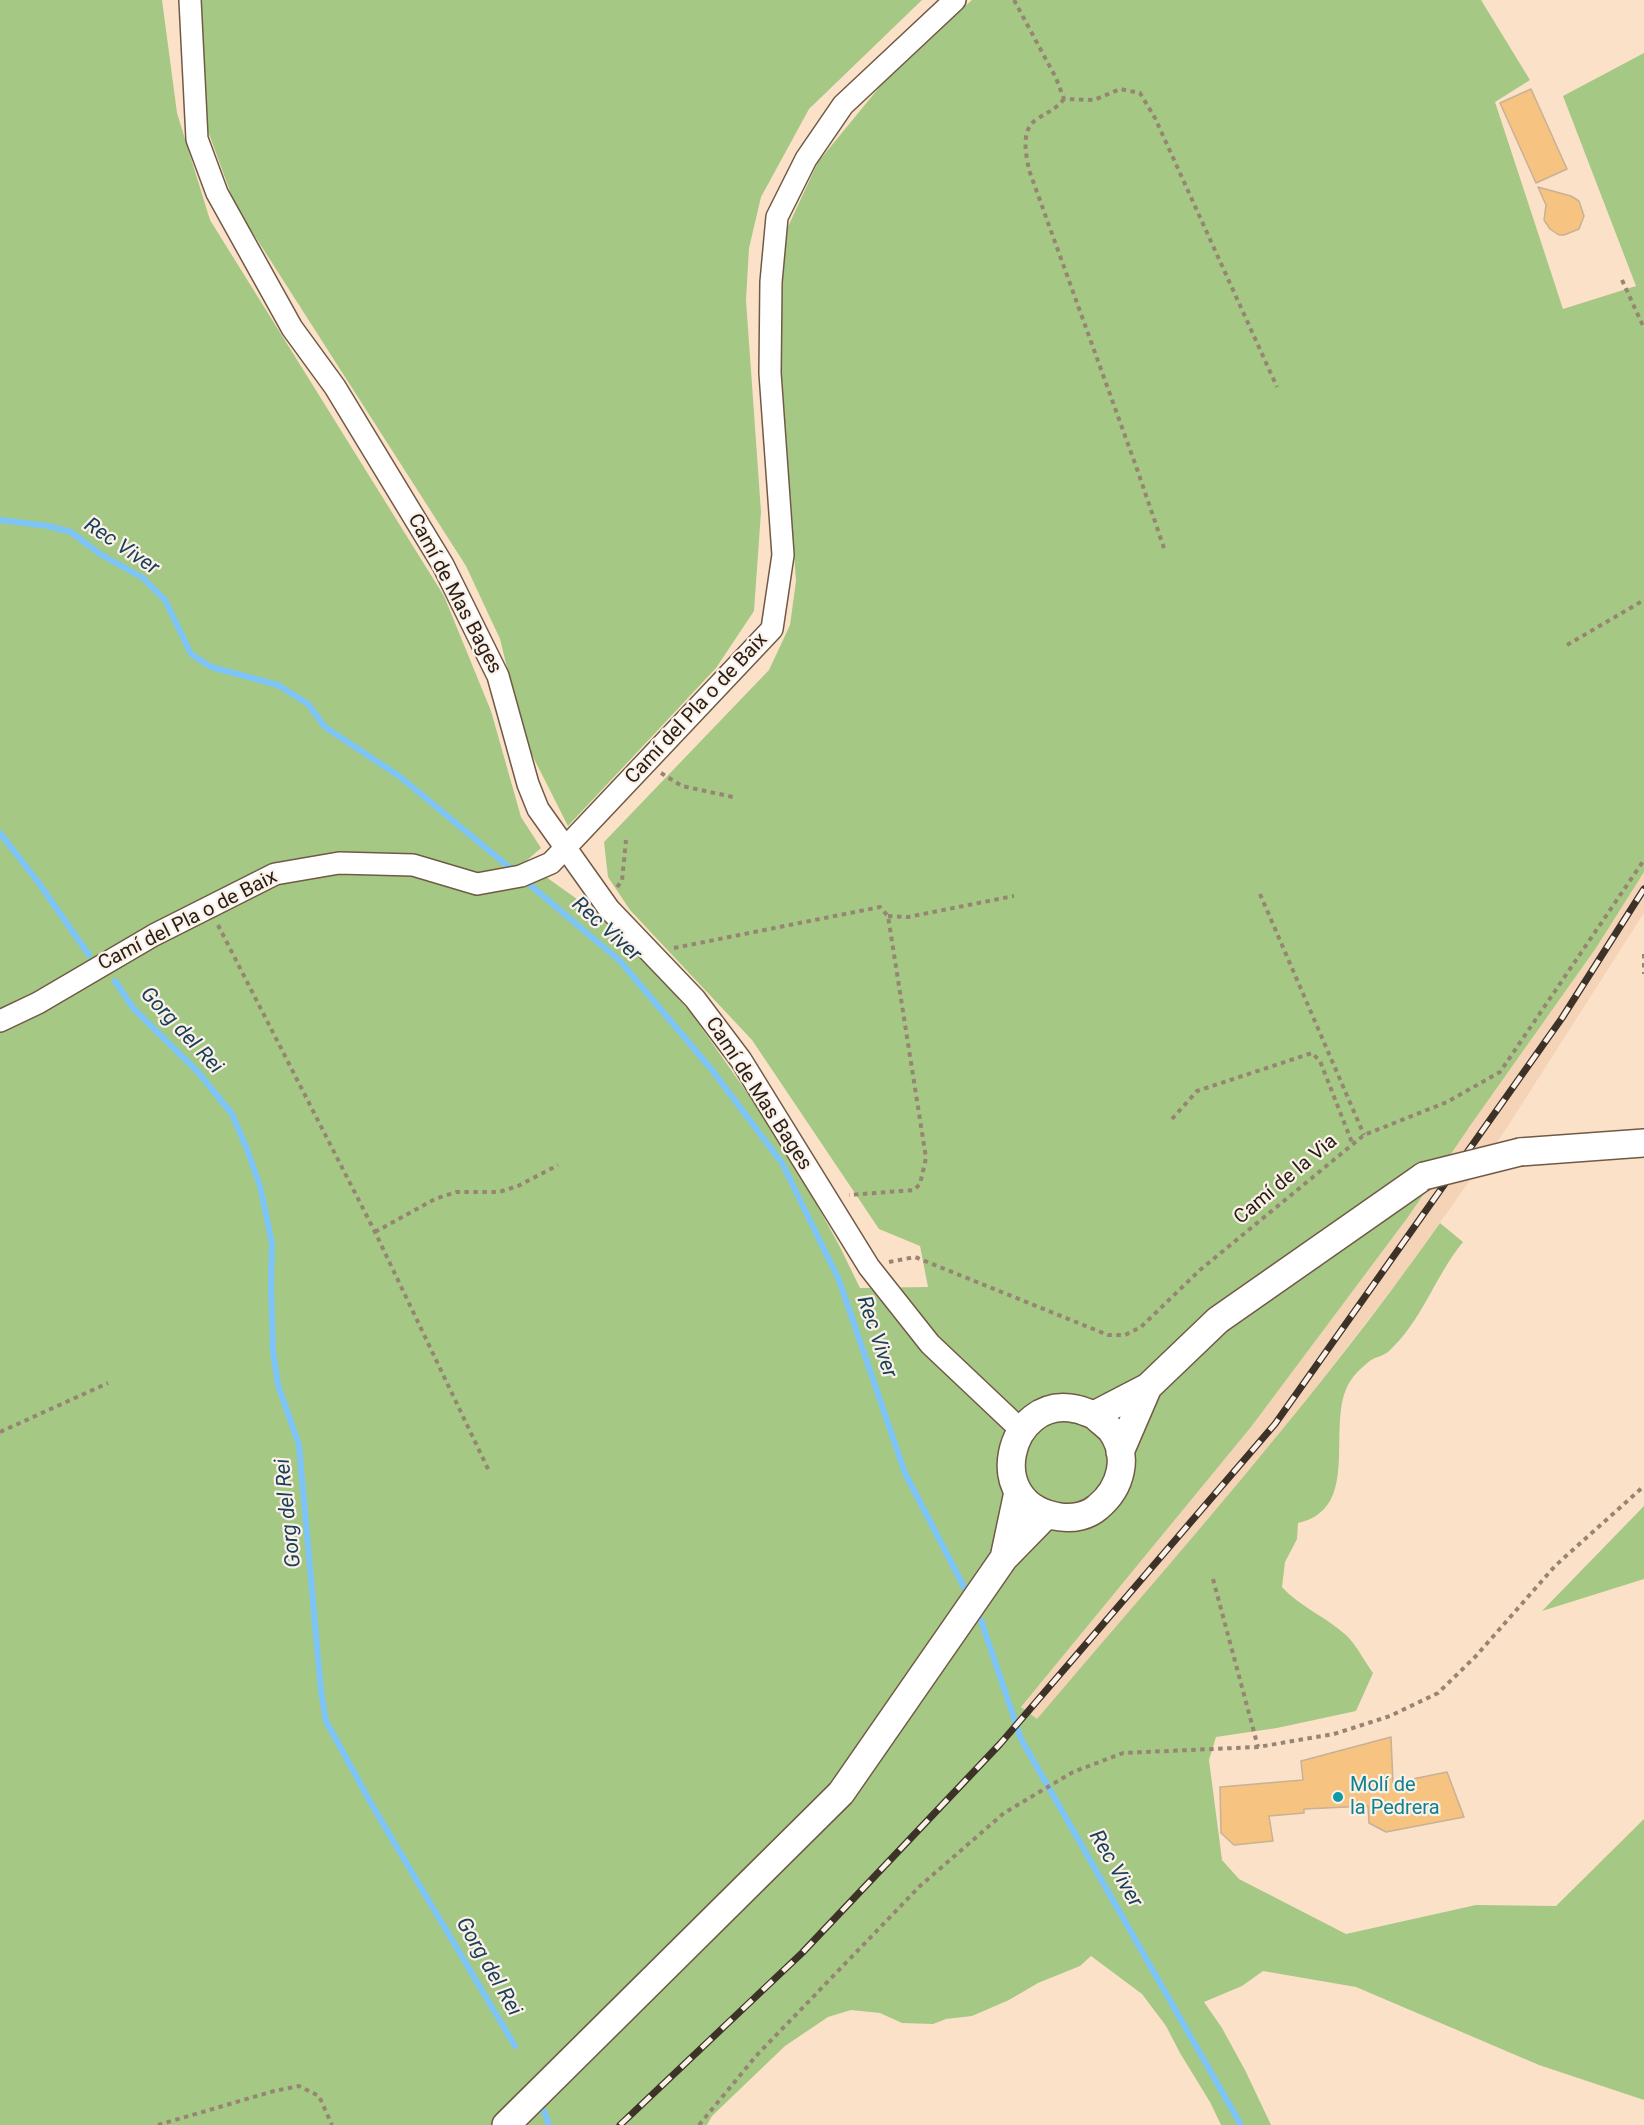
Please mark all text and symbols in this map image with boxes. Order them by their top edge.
street label: Camí de Mas Bages [402,510,506,678]
water label: Rec Viver [79,513,163,581]
street label: Camí del Pla o de Baix [621,629,773,789]
street label: Camí del Pla o de Baix [94,865,282,977]
water label: Rec Viver [566,892,646,968]
water label: Gorg del Rei [134,982,228,1080]
street label: Camí de Mas Bages [700,1013,816,1175]
street label: Camí de la Via [1229,1130,1343,1230]
water label: Rec Viver [850,1293,902,1381]
water label: Gorg del Rei [271,1457,307,1569]
place label: Molí de la Pedrera [1350,1774,1440,1821]
marker: Molí de la Pedrera [1331,1790,1345,1804]
water label: Rec Viver [1083,1826,1147,1912]
water label: Gorg del Rei [450,1913,526,2021]

